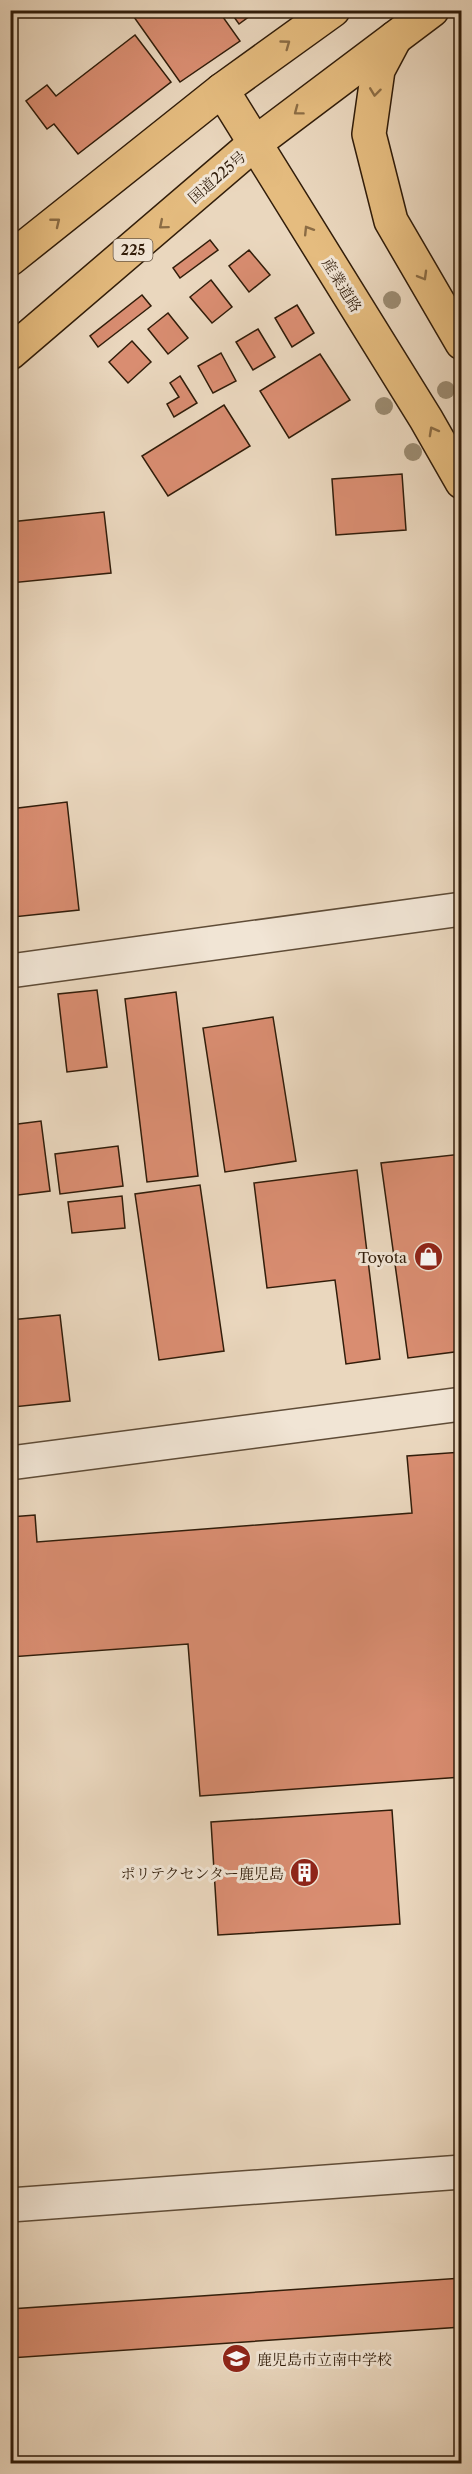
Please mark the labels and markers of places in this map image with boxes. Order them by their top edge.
shop icon: Toyota [412,1241,444,1273]
place label: Toyota [358,1248,407,1267]
building icon: ポリテクセンター鹿児島 [289,1857,321,1889]
place label: ポリテクセンター鹿児島 [120,1864,284,1883]
school or university icon: 鹿児島市立南中学校 [220,2343,252,2375]
place label: 鹿児島市立南中学校 [257,2350,392,2369]

